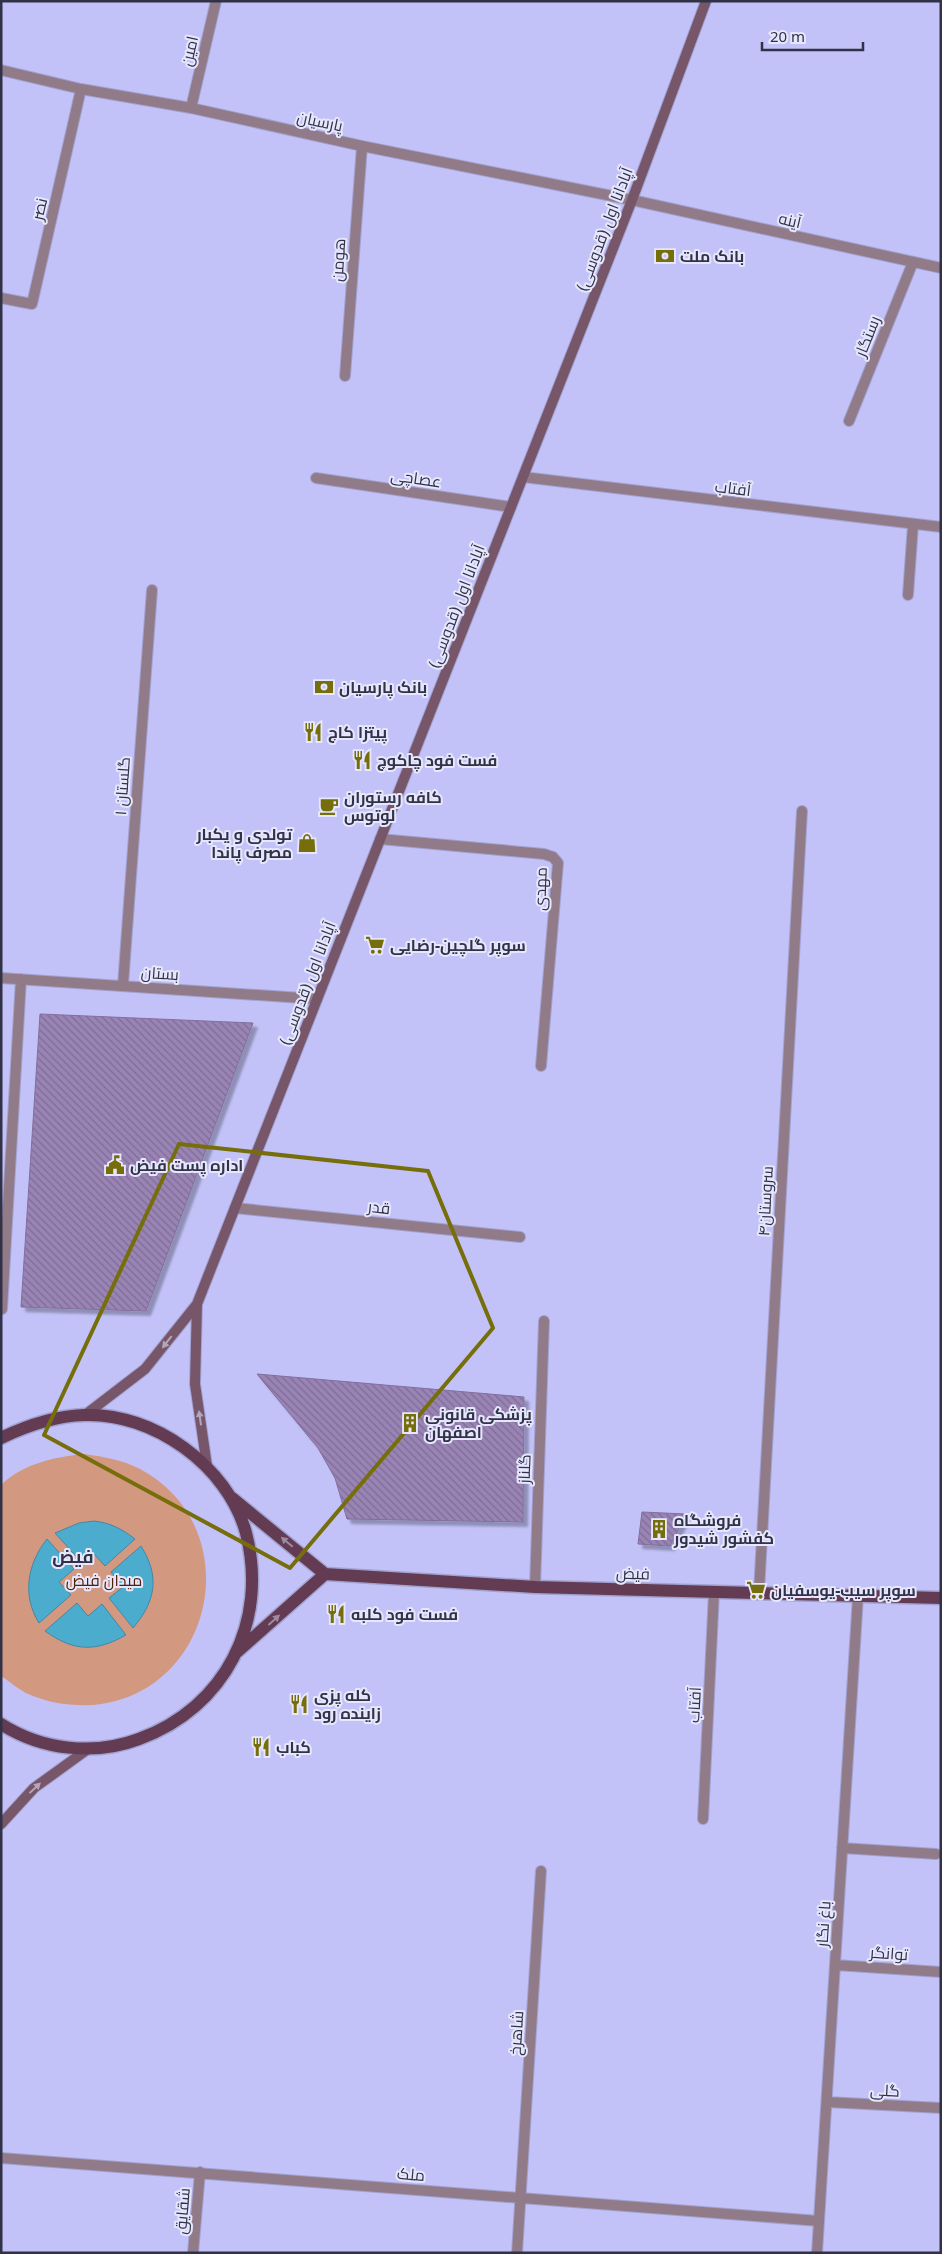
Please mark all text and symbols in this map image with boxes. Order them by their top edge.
scale bar [762,20,863,52]
text: 20 m [770,26,805,46]
street label: امین [175,34,203,68]
street label: پارسیان [295,105,346,138]
street label: آپادانا اول (قدوسی) [570,164,639,294]
street label: نصر [26,196,52,223]
street label: آینه [777,207,804,233]
street label: هومن [326,238,350,282]
bank icon: بانک ملت [654,245,676,267]
place label: بانک ملت [680,245,744,267]
street label: رستگار [848,312,885,361]
street label: عصاچی [389,464,443,493]
street label: آفتاب [714,475,753,501]
street label: آپادانا اول (قدوسی) [422,541,491,671]
bank icon: بانک پارسیان [313,676,335,698]
place label: بانک پارسیان [339,676,427,699]
restaurant icon: پیتزا کاج [302,721,324,743]
place label: پیتزا کاج [328,721,387,744]
restaurant icon: فست فود چاکوچ [351,749,373,771]
place label: فست فود چاکوچ [377,749,497,772]
street label: گلستان ۱ [109,756,135,816]
place label: کافه رستوران لوتوس [344,786,442,826]
cafe icon: کافه رستوران لوتوس [318,795,340,817]
place label: تولدی و یکبار مصرف پاندا [195,823,293,864]
shop icon: تولدی و یکبار مصرف پاندا [296,832,318,854]
street label: مهدی [528,867,552,911]
street label: آپادانا اول (قدوسی) [273,918,342,1048]
supermarket icon: سوپر گلچین-رضایی [364,934,386,956]
place label: سوپر گلچین-رضایی [390,934,526,957]
street label: بستان [140,961,180,985]
public building icon: اداره پست فیض [104,1154,126,1176]
place label: اداره پست فیض [130,1154,243,1177]
street label: سروستان۴ [752,1165,778,1237]
street label: قدر [366,1195,391,1219]
one-way arrow [161,1335,172,1348]
place label: پزشکی قانونی اصفهان [425,1403,532,1443]
one-way arrow [196,1410,204,1426]
building icon: پزشکی قانونی اصفهان [399,1412,421,1434]
street label: گلناز [512,1454,536,1485]
place label: فروشگاه کفشور شیدور [673,1509,774,1549]
building icon: فروشگاه کفشور شیدور [648,1518,670,1540]
one-way arrow [281,1537,294,1548]
district label: فیض [52,1544,94,1568]
street label: فیض [616,1561,650,1585]
park label: میدان فیض [66,1569,142,1591]
supermarket icon: سوپر سیب-یوسفیان [745,1579,767,1601]
place label: سوپر سیب-یوسفیان [771,1579,916,1602]
restaurant icon: فست فود کلبه [325,1603,347,1625]
place label: فست فود کلبه [351,1603,458,1625]
one-way arrow [267,1614,280,1625]
place label: کله پزی زاینده رود [314,1684,381,1724]
street label: آفتاب [682,1686,706,1724]
restaurant icon: کله پزی زاینده رود [288,1693,310,1715]
restaurant icon: کباب [250,1736,272,1758]
place label: کباب [276,1736,311,1758]
one-way arrow [28,1782,40,1794]
street label: باغ نگار [810,1900,837,1949]
street label: توانگر [868,1941,910,1965]
street label: شاهرخ [503,2010,530,2056]
street label: گلی [870,2078,900,2102]
street label: ملک [396,2162,426,2186]
street label: شقایق [169,2187,195,2235]

